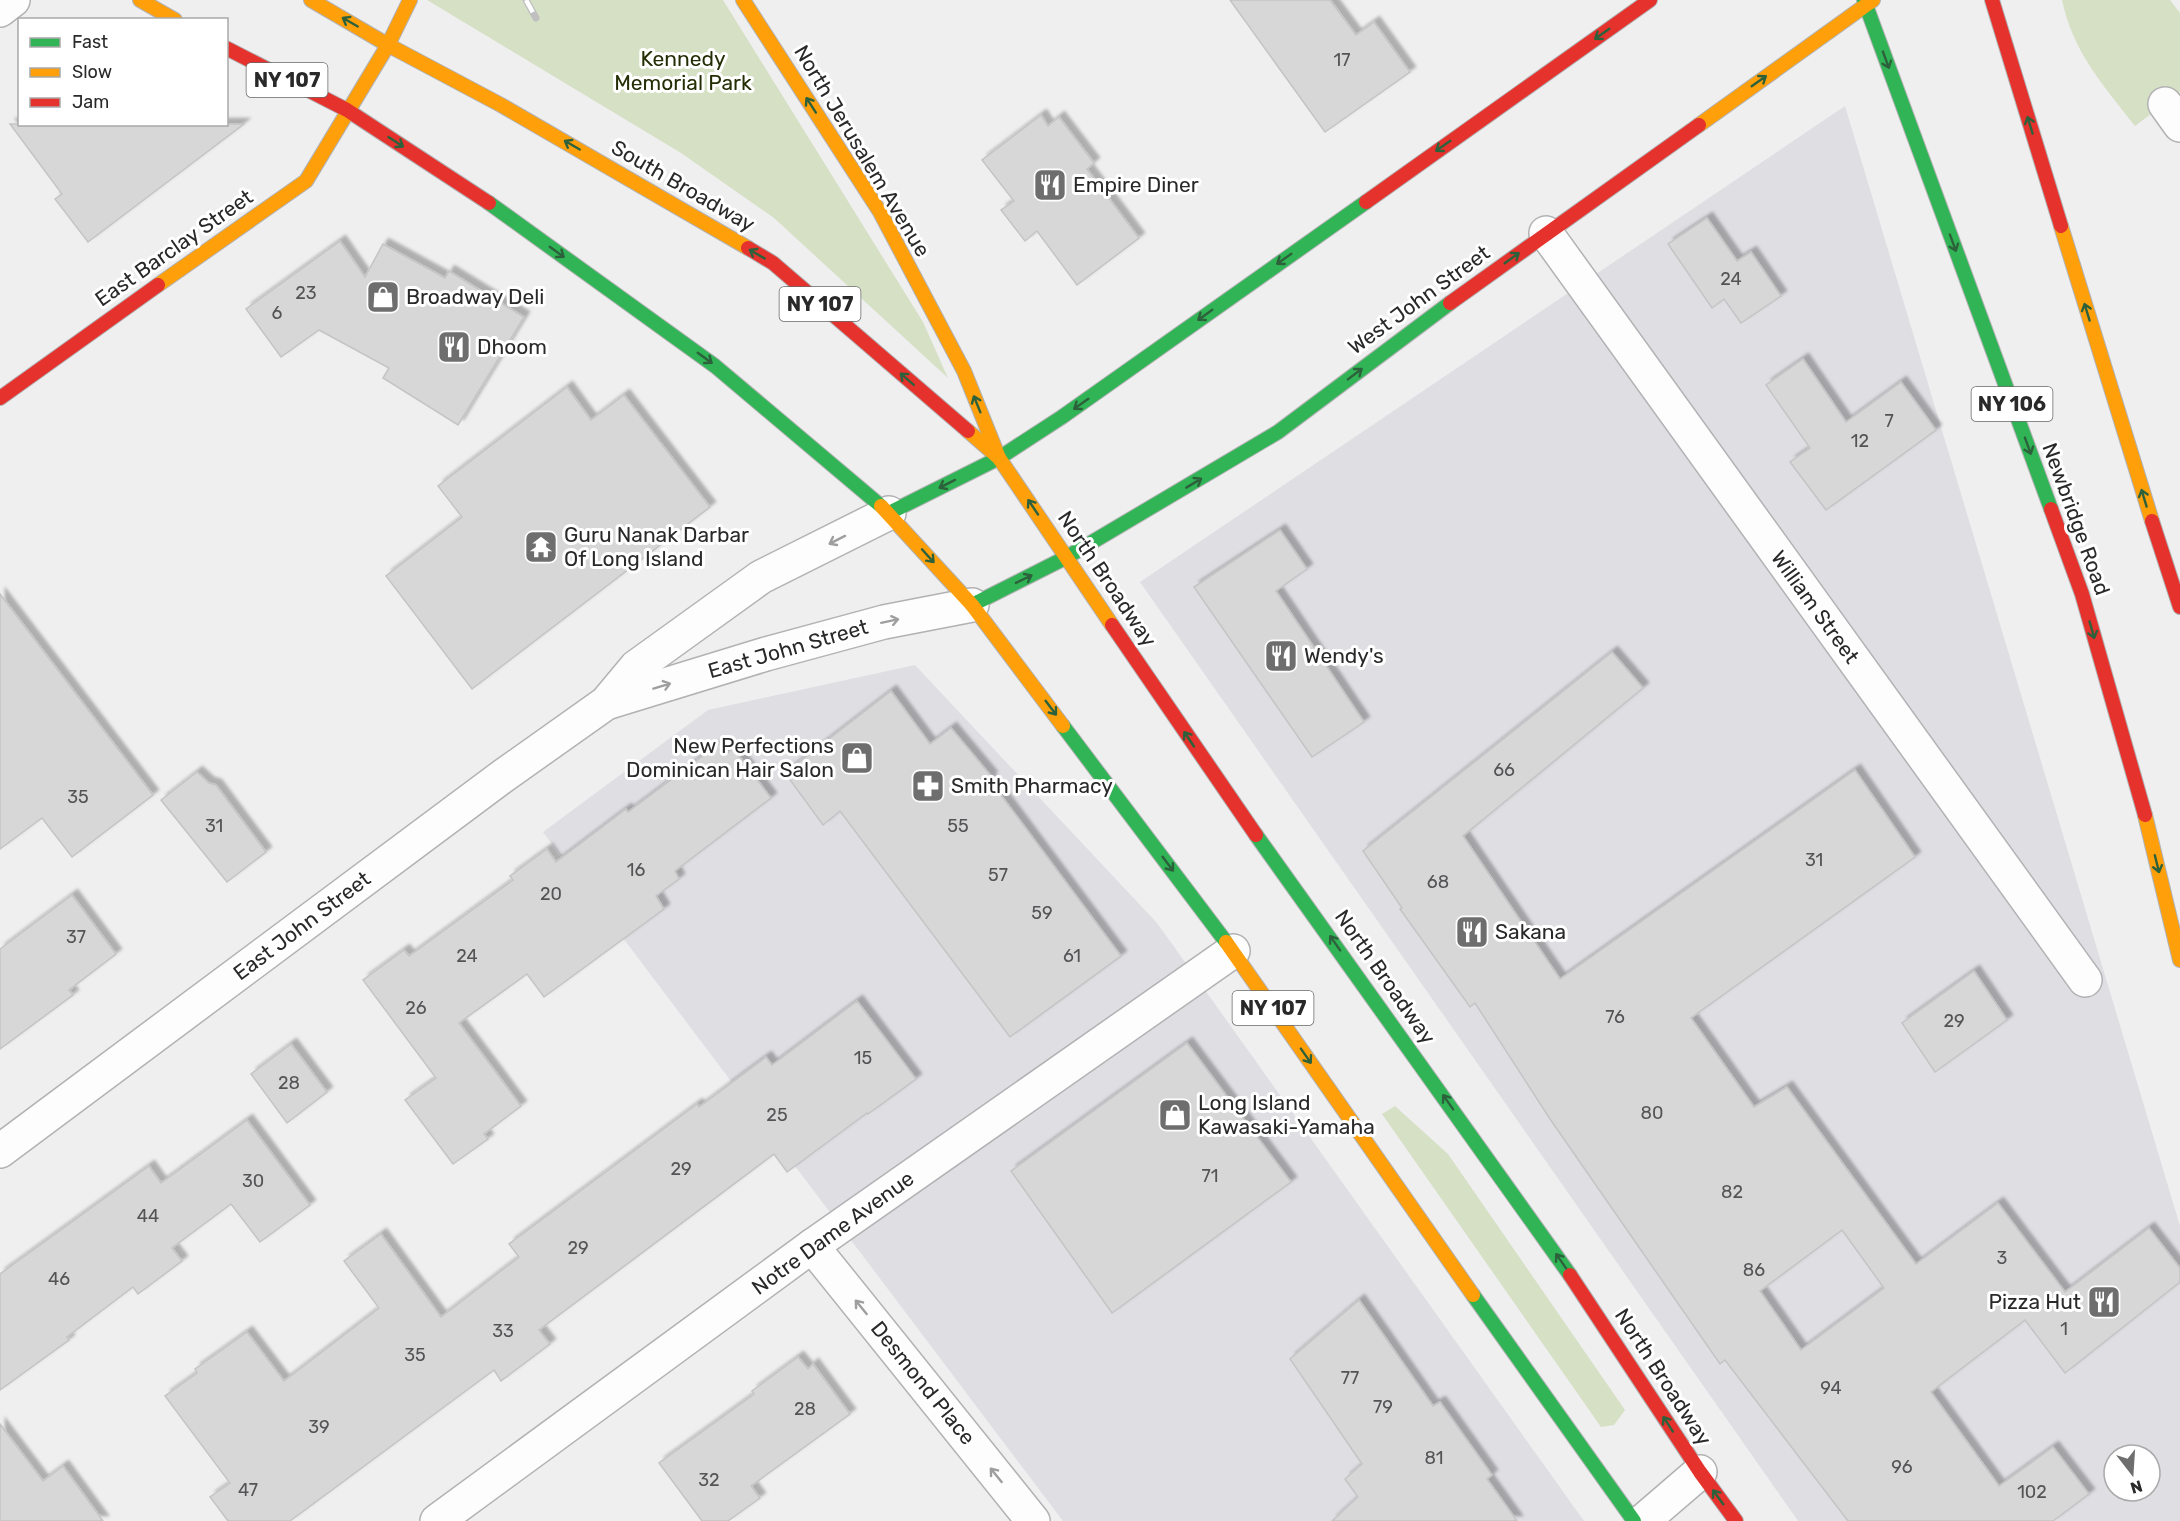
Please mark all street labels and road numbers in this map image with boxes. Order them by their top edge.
street label: North Jerusalem Avenue [789,40,936,261]
road number: NY 107 [246,63,328,97]
street label: South Broadway [607,134,760,237]
street label: East Barclay Street [90,184,257,311]
street label: West John Street [1343,240,1494,359]
road number: NY 107 [780,287,860,321]
road number: NY 106 [1972,387,2052,421]
street label: Newbridge Road [2037,439,2116,598]
street label: North Broadway [1053,506,1162,652]
street label: William Street [1766,545,1865,668]
street label: East John Street [705,614,871,683]
street label: East John Street [228,866,375,985]
street label: North Broadway [1330,905,1441,1049]
road number: NY 107 [1232,991,1314,1025]
street label: Notre Dame Avenue [747,1165,919,1300]
street label: North Broadway [1610,1304,1717,1450]
street label: Desmond Place [866,1316,981,1449]

